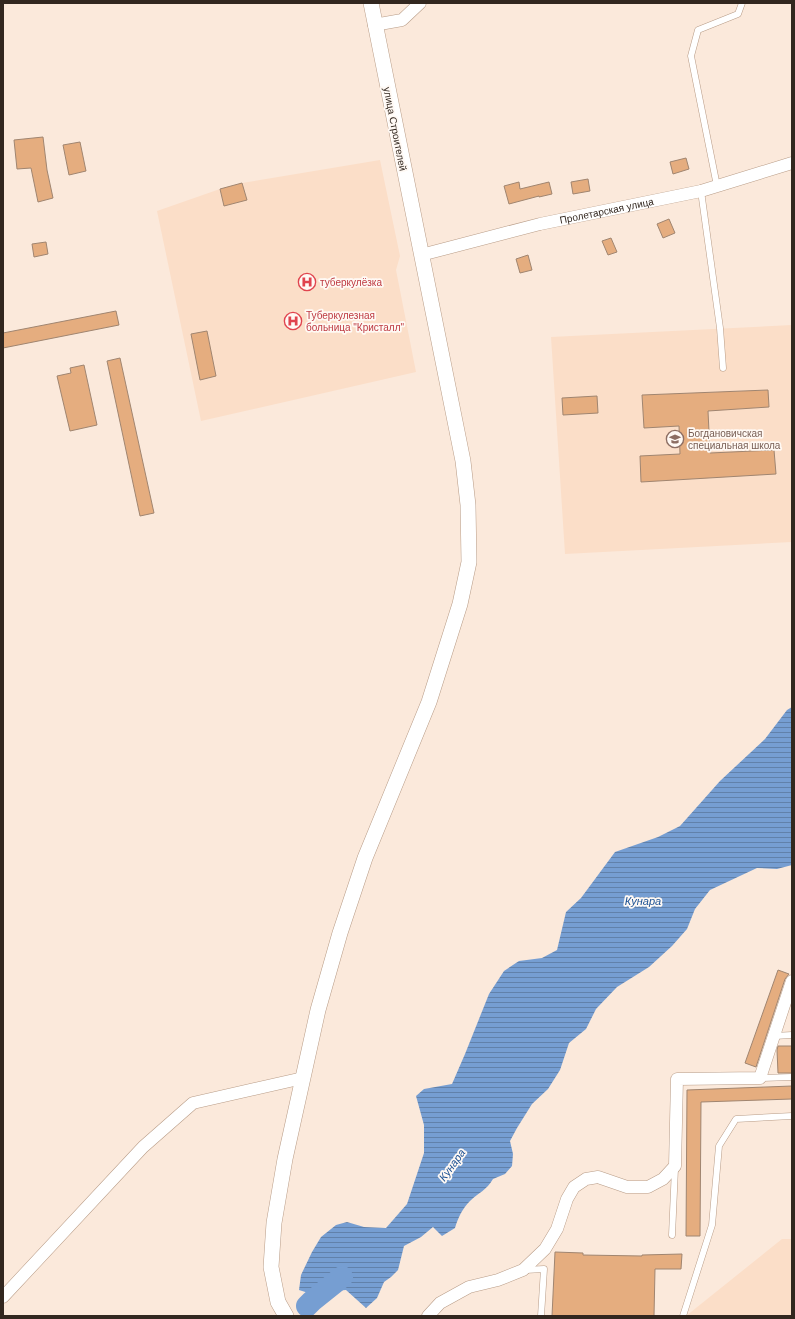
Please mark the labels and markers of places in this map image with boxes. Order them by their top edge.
hospital icon: туберкулёзка [297,272,317,292]
place label: туберкулёзка [320,277,382,288]
place label: Туберкулезная больница "Кристалл" [306,310,405,333]
hospital icon: Туберкулезная больница "Кристалл" [283,311,303,331]
place label: Богдановичская специальная школа [688,428,781,451]
school or university icon: Богдановичская специальная школа [665,429,685,449]

